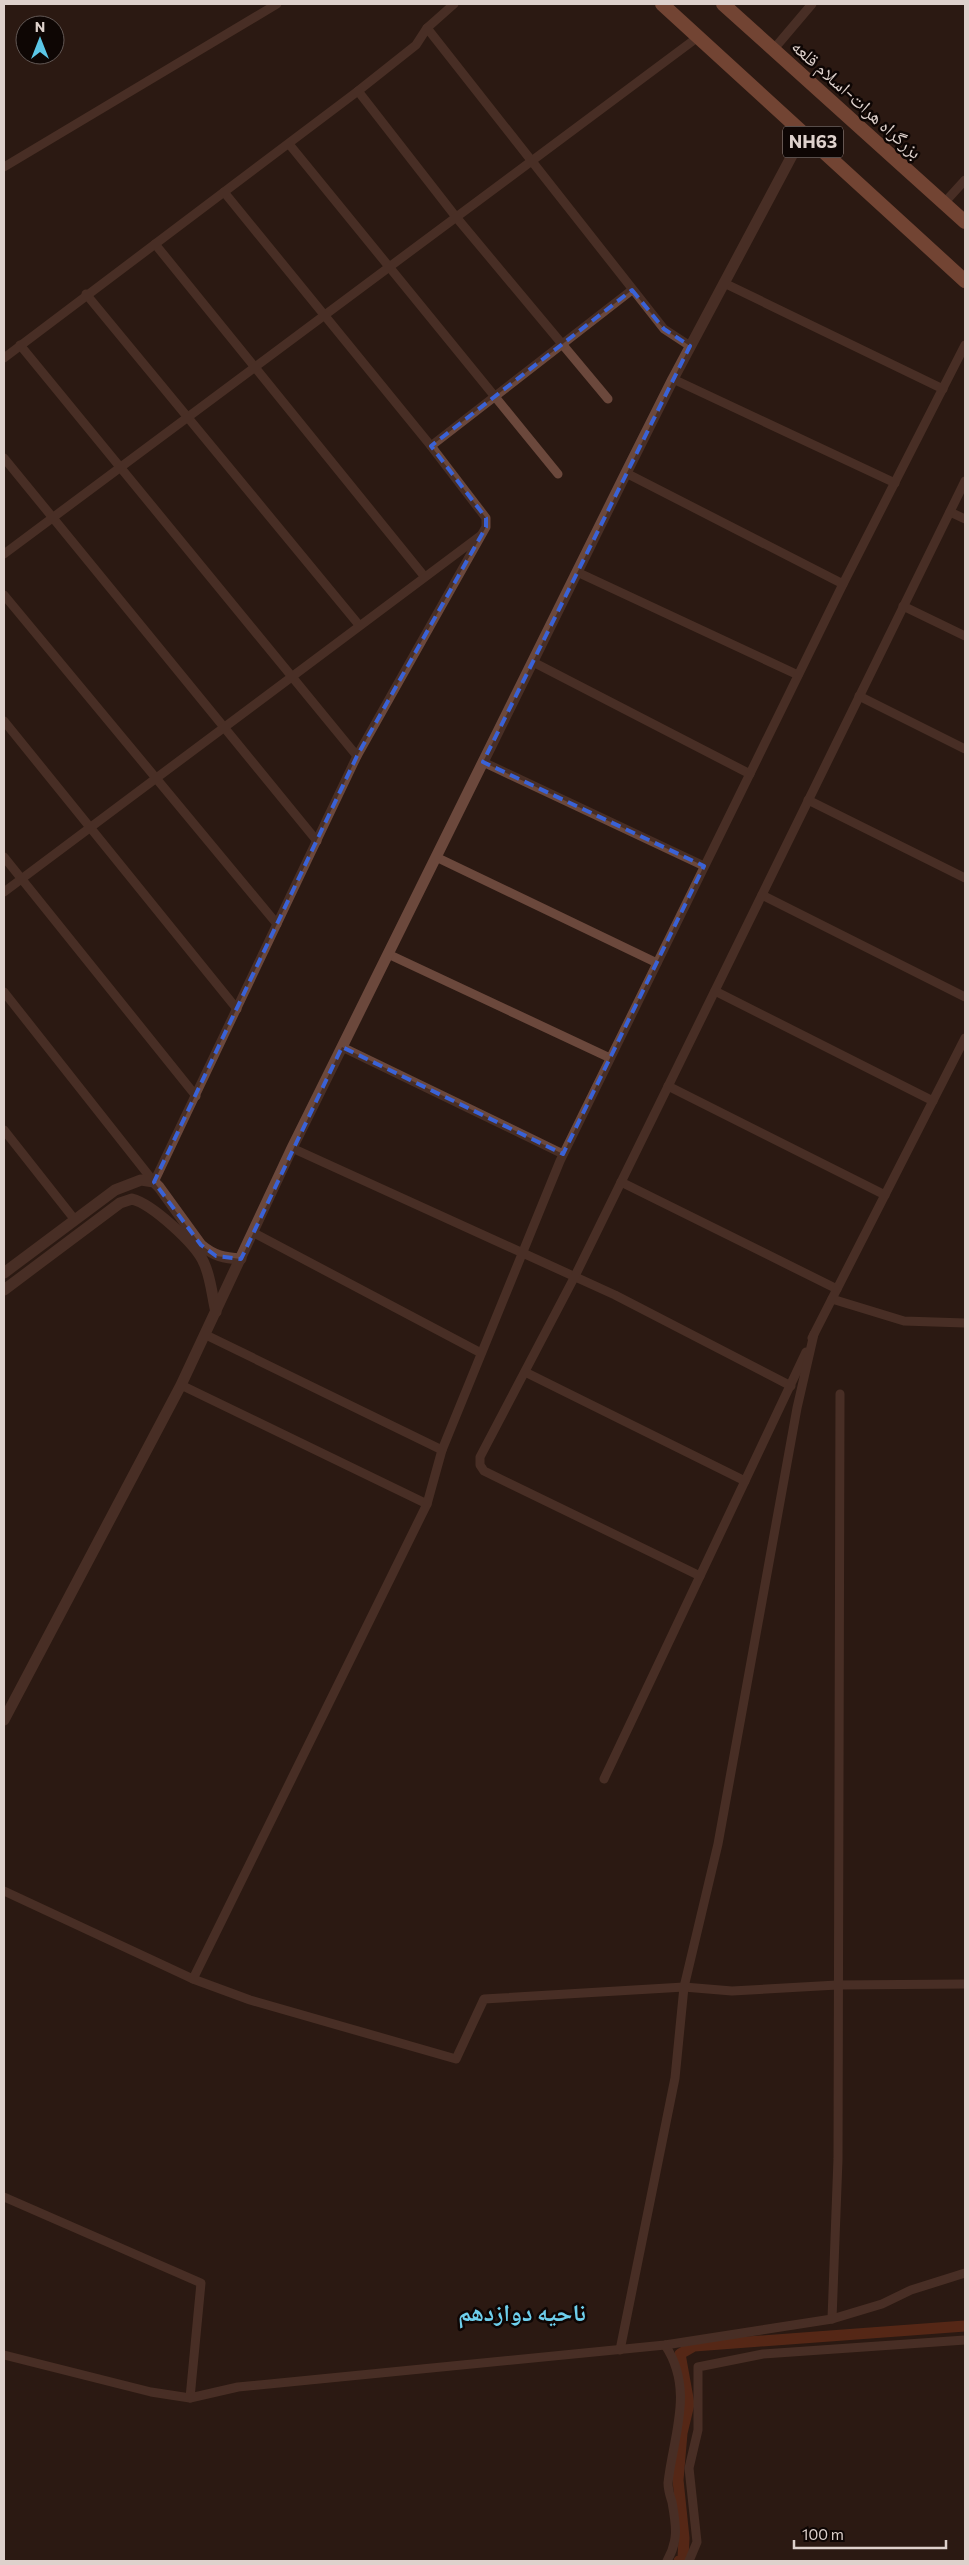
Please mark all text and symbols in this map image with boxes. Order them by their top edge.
north arrow [15,15,65,65]
text: N [35,18,45,35]
street label: بزرگراه هرات-اسلام قلعه [786,34,927,165]
road number: NH63 [783,126,843,158]
district label: ناحیه دوازدهم [458,2297,586,2329]
scale bar [794,2518,946,2550]
text: 100 m [802,2525,844,2543]

